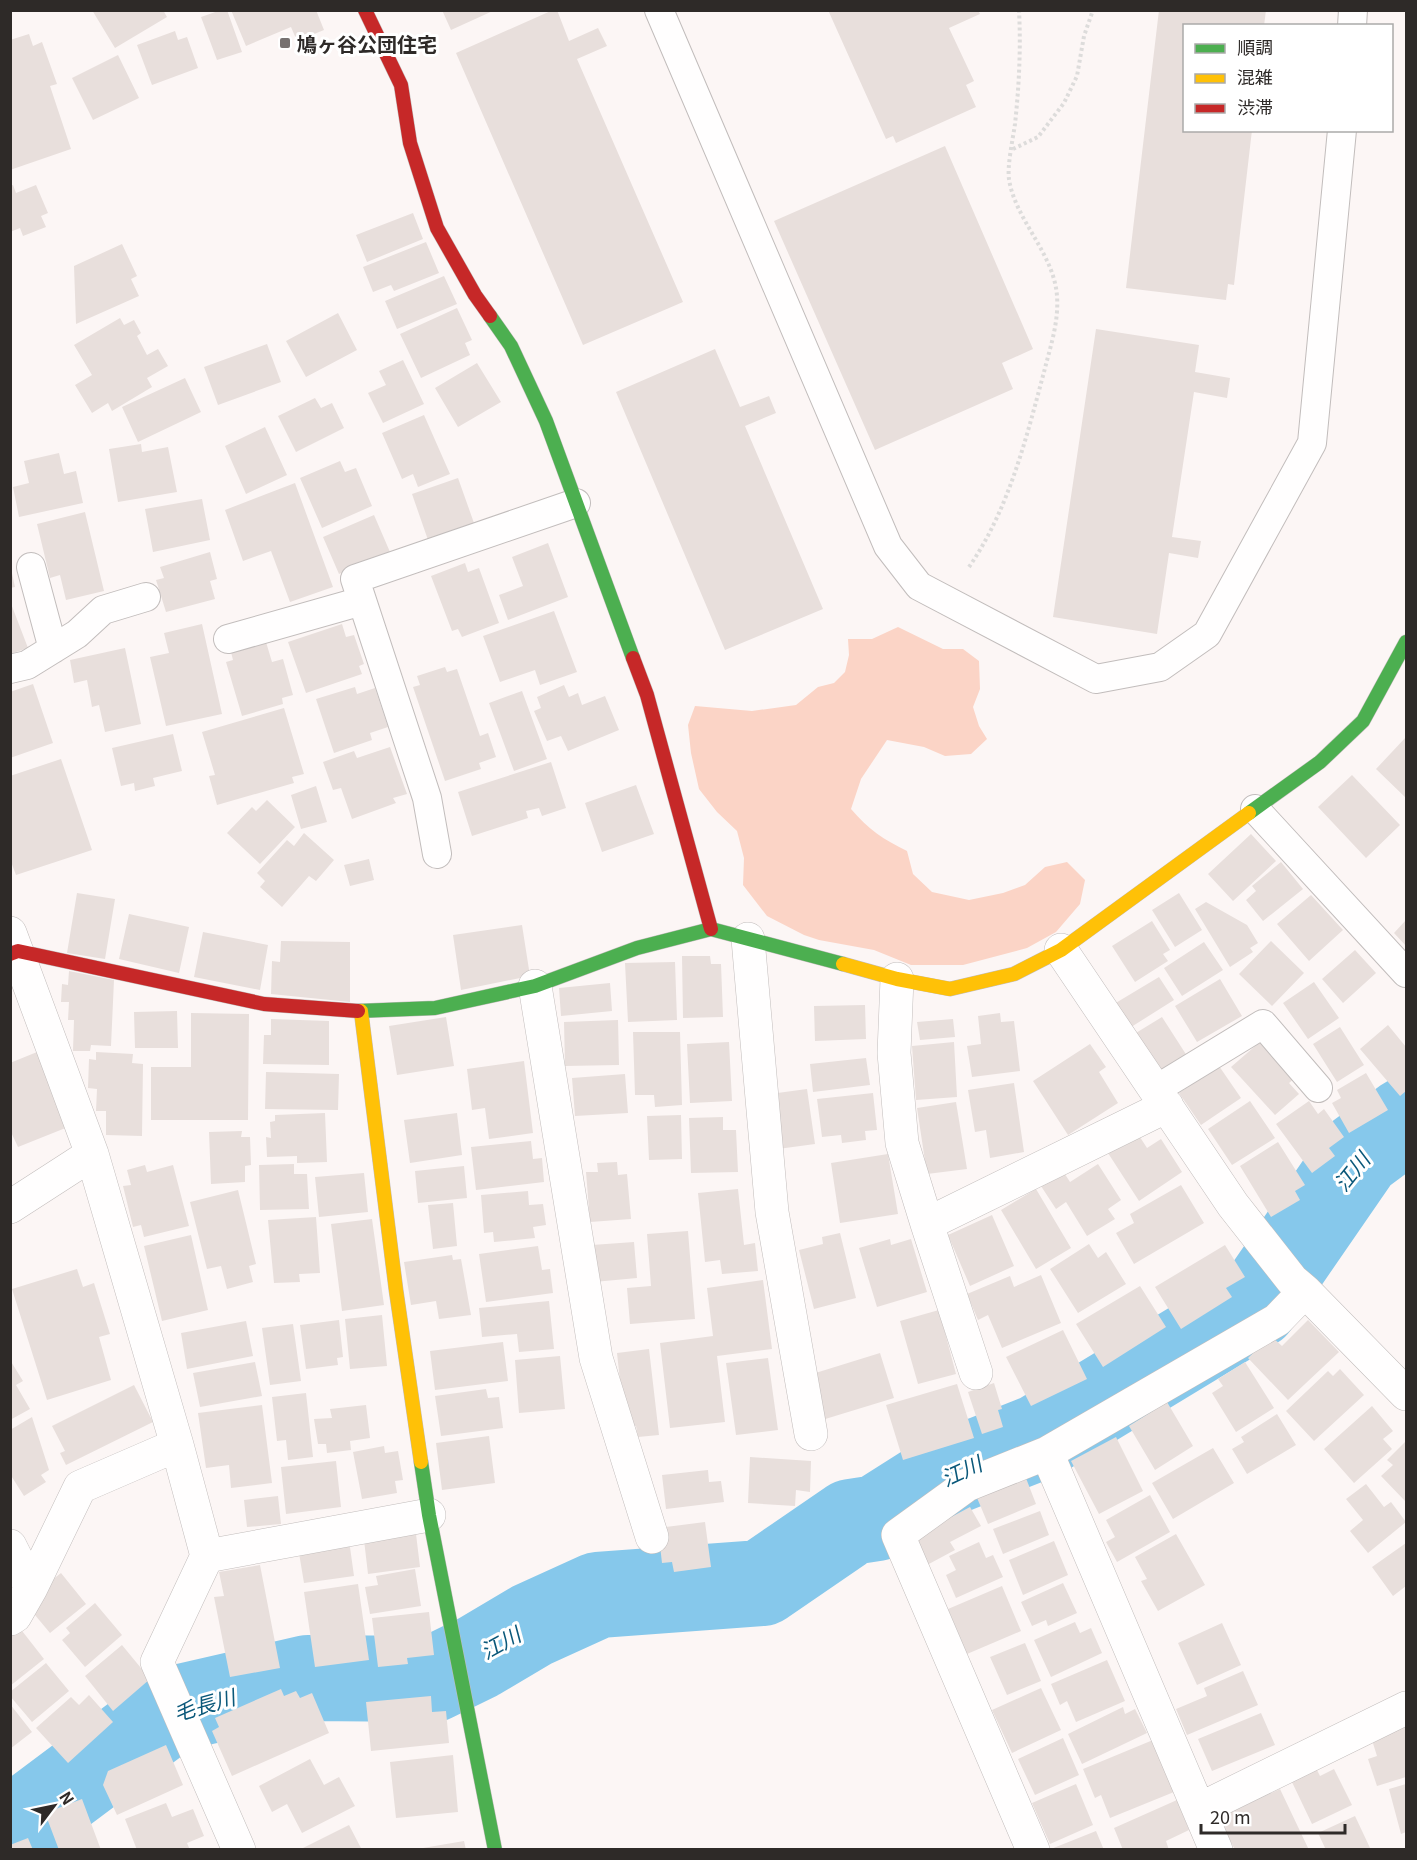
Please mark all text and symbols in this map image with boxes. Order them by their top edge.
legend [1183,24,1393,132]
place label: 鳩ヶ谷公団住宅 [297,29,437,58]
text: 順調 [1237,33,1273,59]
marker: 鳩ヶ谷公団住宅 [278,36,292,50]
text: 混雑 [1237,63,1273,89]
text: 渋滞 [1237,93,1273,119]
water label: 江川 [1326,1144,1377,1197]
water label: 江川 [936,1447,988,1492]
water label: 江川 [474,1618,527,1665]
water label: 毛長川 [170,1680,240,1727]
north arrow [24,1776,84,1836]
text: N [54,1786,81,1809]
scale bar [1201,1797,1345,1835]
text: 20 m [1210,1803,1251,1829]

